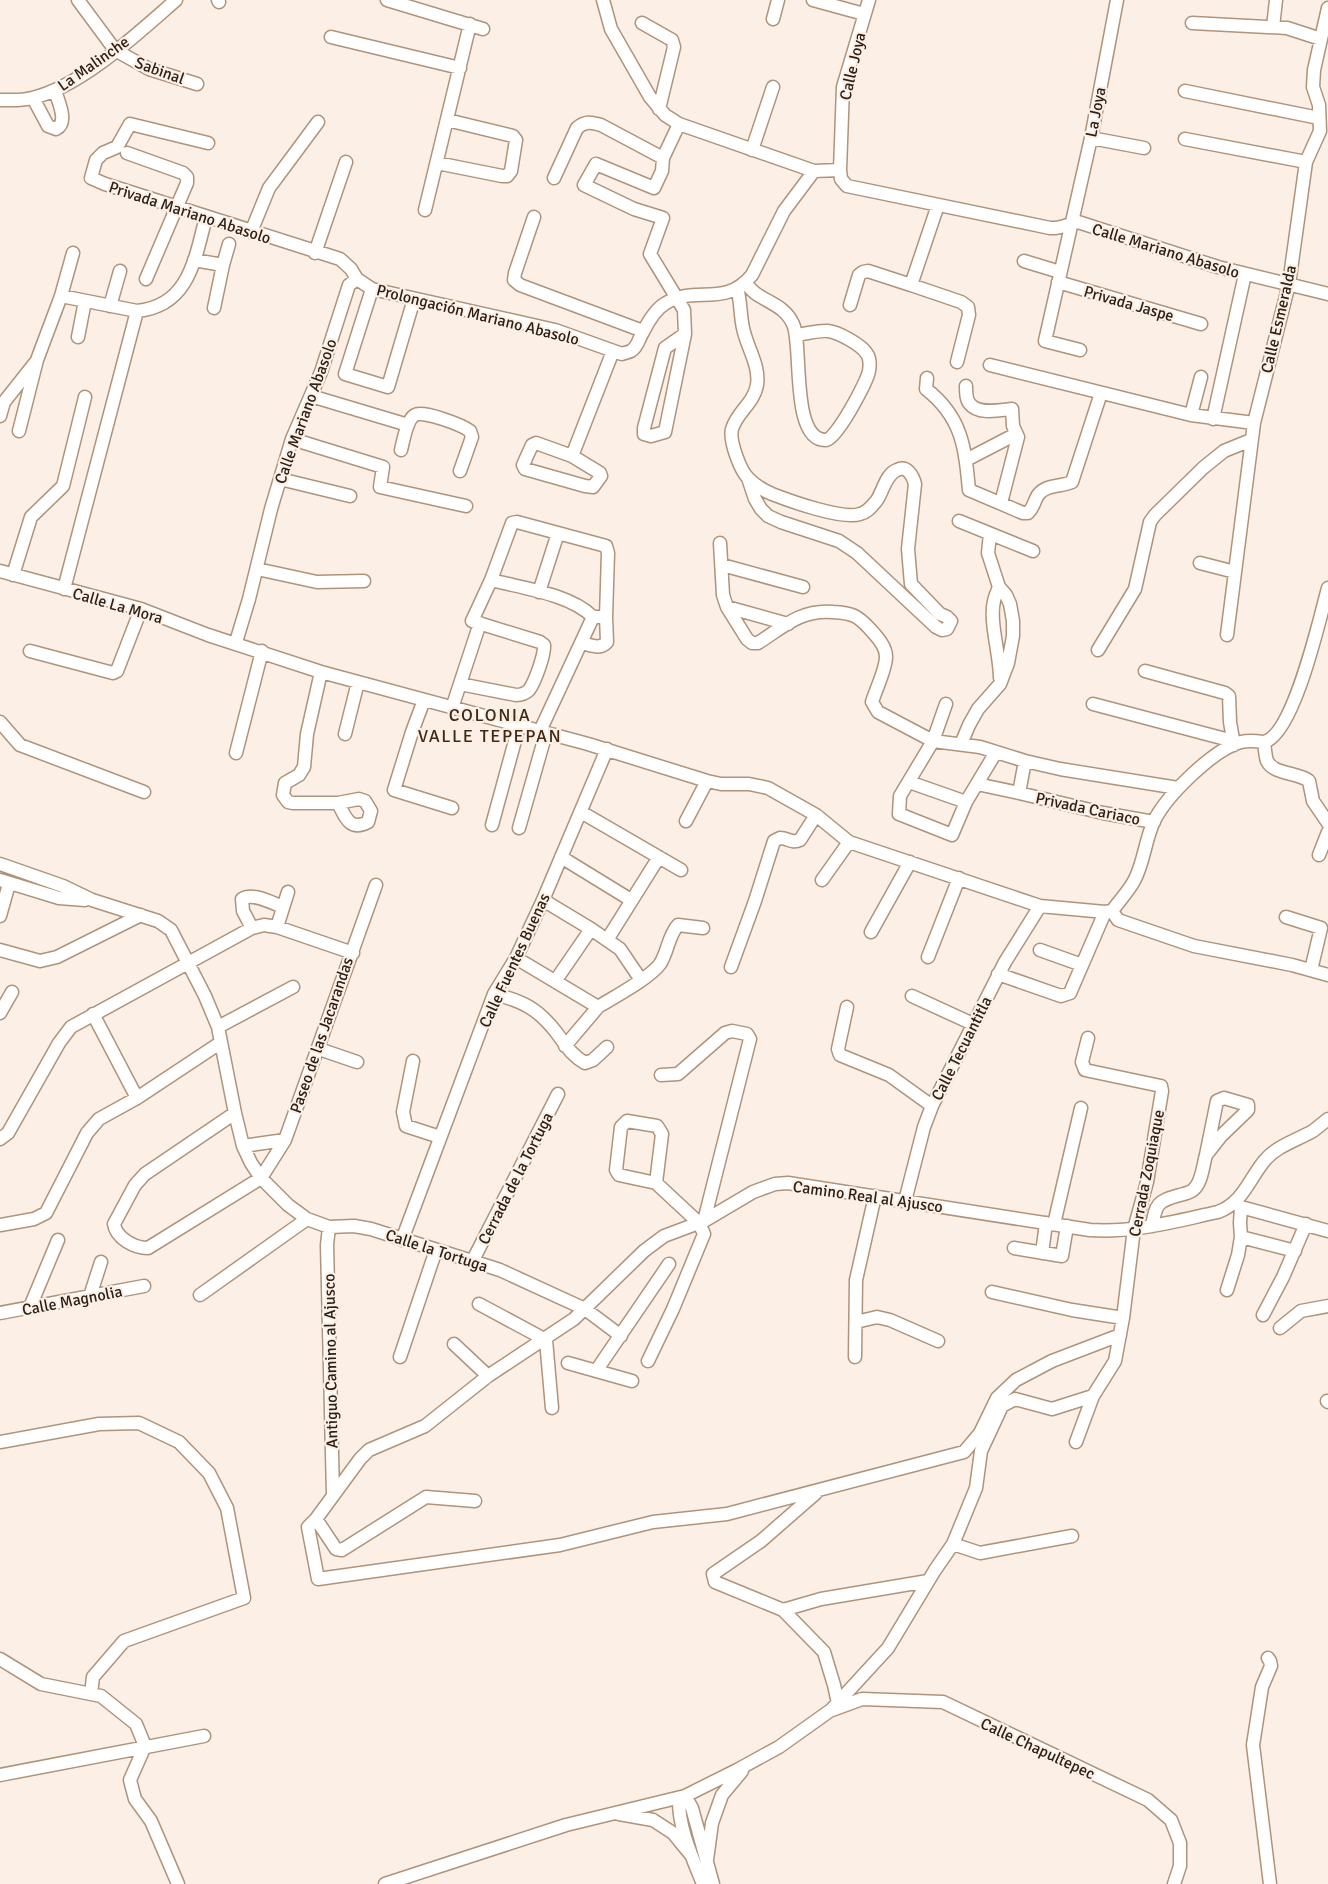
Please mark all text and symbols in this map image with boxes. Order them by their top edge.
street label: Calle Joya [835,30,870,102]
street label: La Malinche [54,32,133,96]
street label: Sabinal [132,53,187,89]
street label: La Joya [1081,86,1111,139]
street label: Privada Mariano Abasolo [106,177,273,249]
street label: Calle Mariano Abasolo [1090,219,1242,283]
street label: Calle Esmeralda [1257,263,1301,375]
street label: Prolongación Mariano Abasolo [374,280,581,350]
street label: Privada Jaspe [1081,282,1176,326]
street label: Calle Mariano Abasolo [270,336,341,487]
street label: Calle La Mora [70,584,165,628]
district label: COLONIA VALLE TEPEPAN [418,704,562,747]
street label: Privada Cariaco [1034,788,1142,830]
street label: Calle Fuentes Buenas [475,890,555,1031]
street label: Paseo de las Jacarandas [286,955,358,1116]
street label: Calle Tecuantitla [927,993,997,1104]
street label: Cerrada Zoquiaque [1125,1108,1169,1238]
street label: Cerrada de la Tortuga [474,1109,558,1248]
street label: Camino Real al Ajusco [792,1177,944,1217]
street label: Calle la Tortuga [383,1225,490,1277]
street label: Antiguo Camino al Ajusco [319,1273,343,1449]
street label: Calle Magnolia [20,1281,124,1321]
street label: Calle Chapultepec [977,1714,1098,1784]

